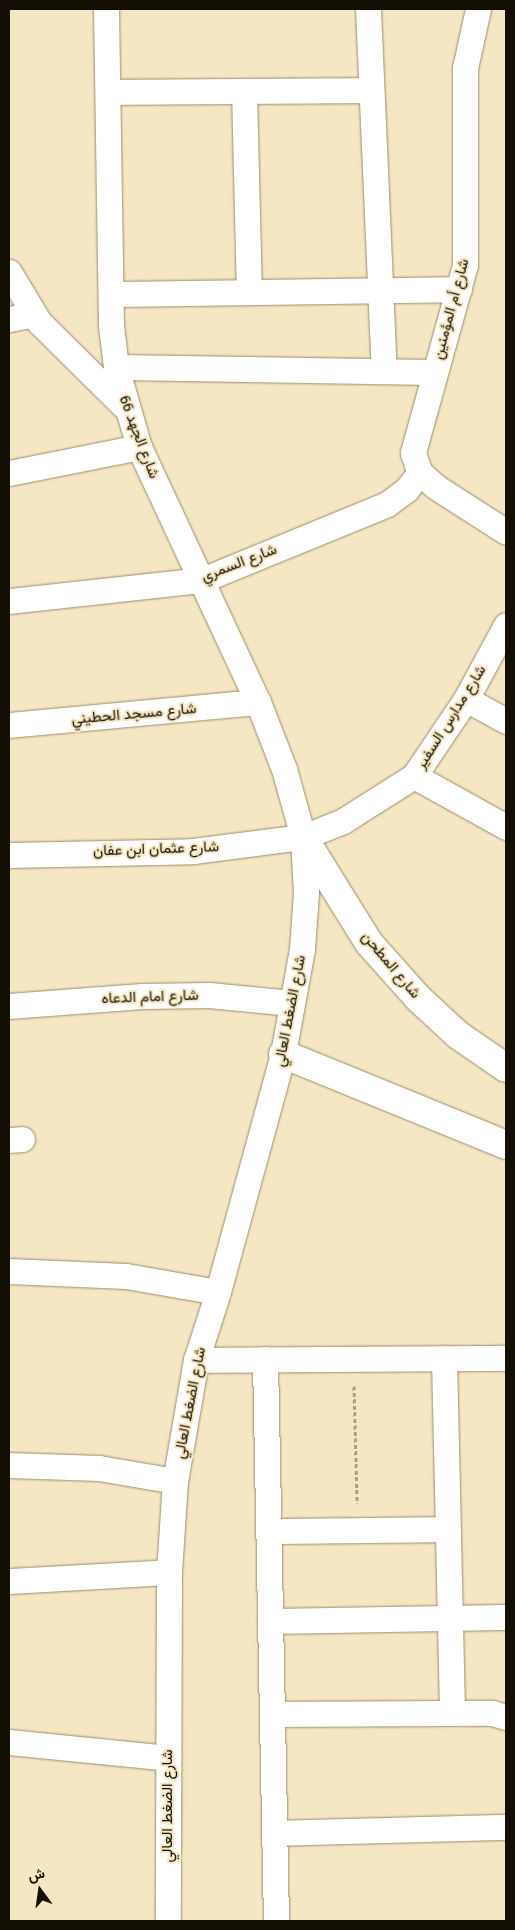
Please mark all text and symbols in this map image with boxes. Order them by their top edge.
street label: شارع أم المؤمنين [429,257,473,361]
street label: شارع الجهد 66 [115,393,163,481]
street label: شارع السمري [199,540,279,586]
street label: شارع مدارس السفير [412,662,490,772]
street label: شارع مسجد الحطيني [71,700,197,728]
street label: شارع عثمان ابن عفان [93,838,219,860]
street label: شارع المطحن [358,928,424,1002]
street label: شارع الضغط العالي [270,954,310,1068]
street label: شارع امام الدعاه [101,986,199,1008]
street label: شارع الضغط العالي [170,1346,210,1460]
street label: شارع الضغط العالي [159,1749,177,1863]
north arrow [15,1865,65,1915]
text: ش [26,1865,46,1885]

